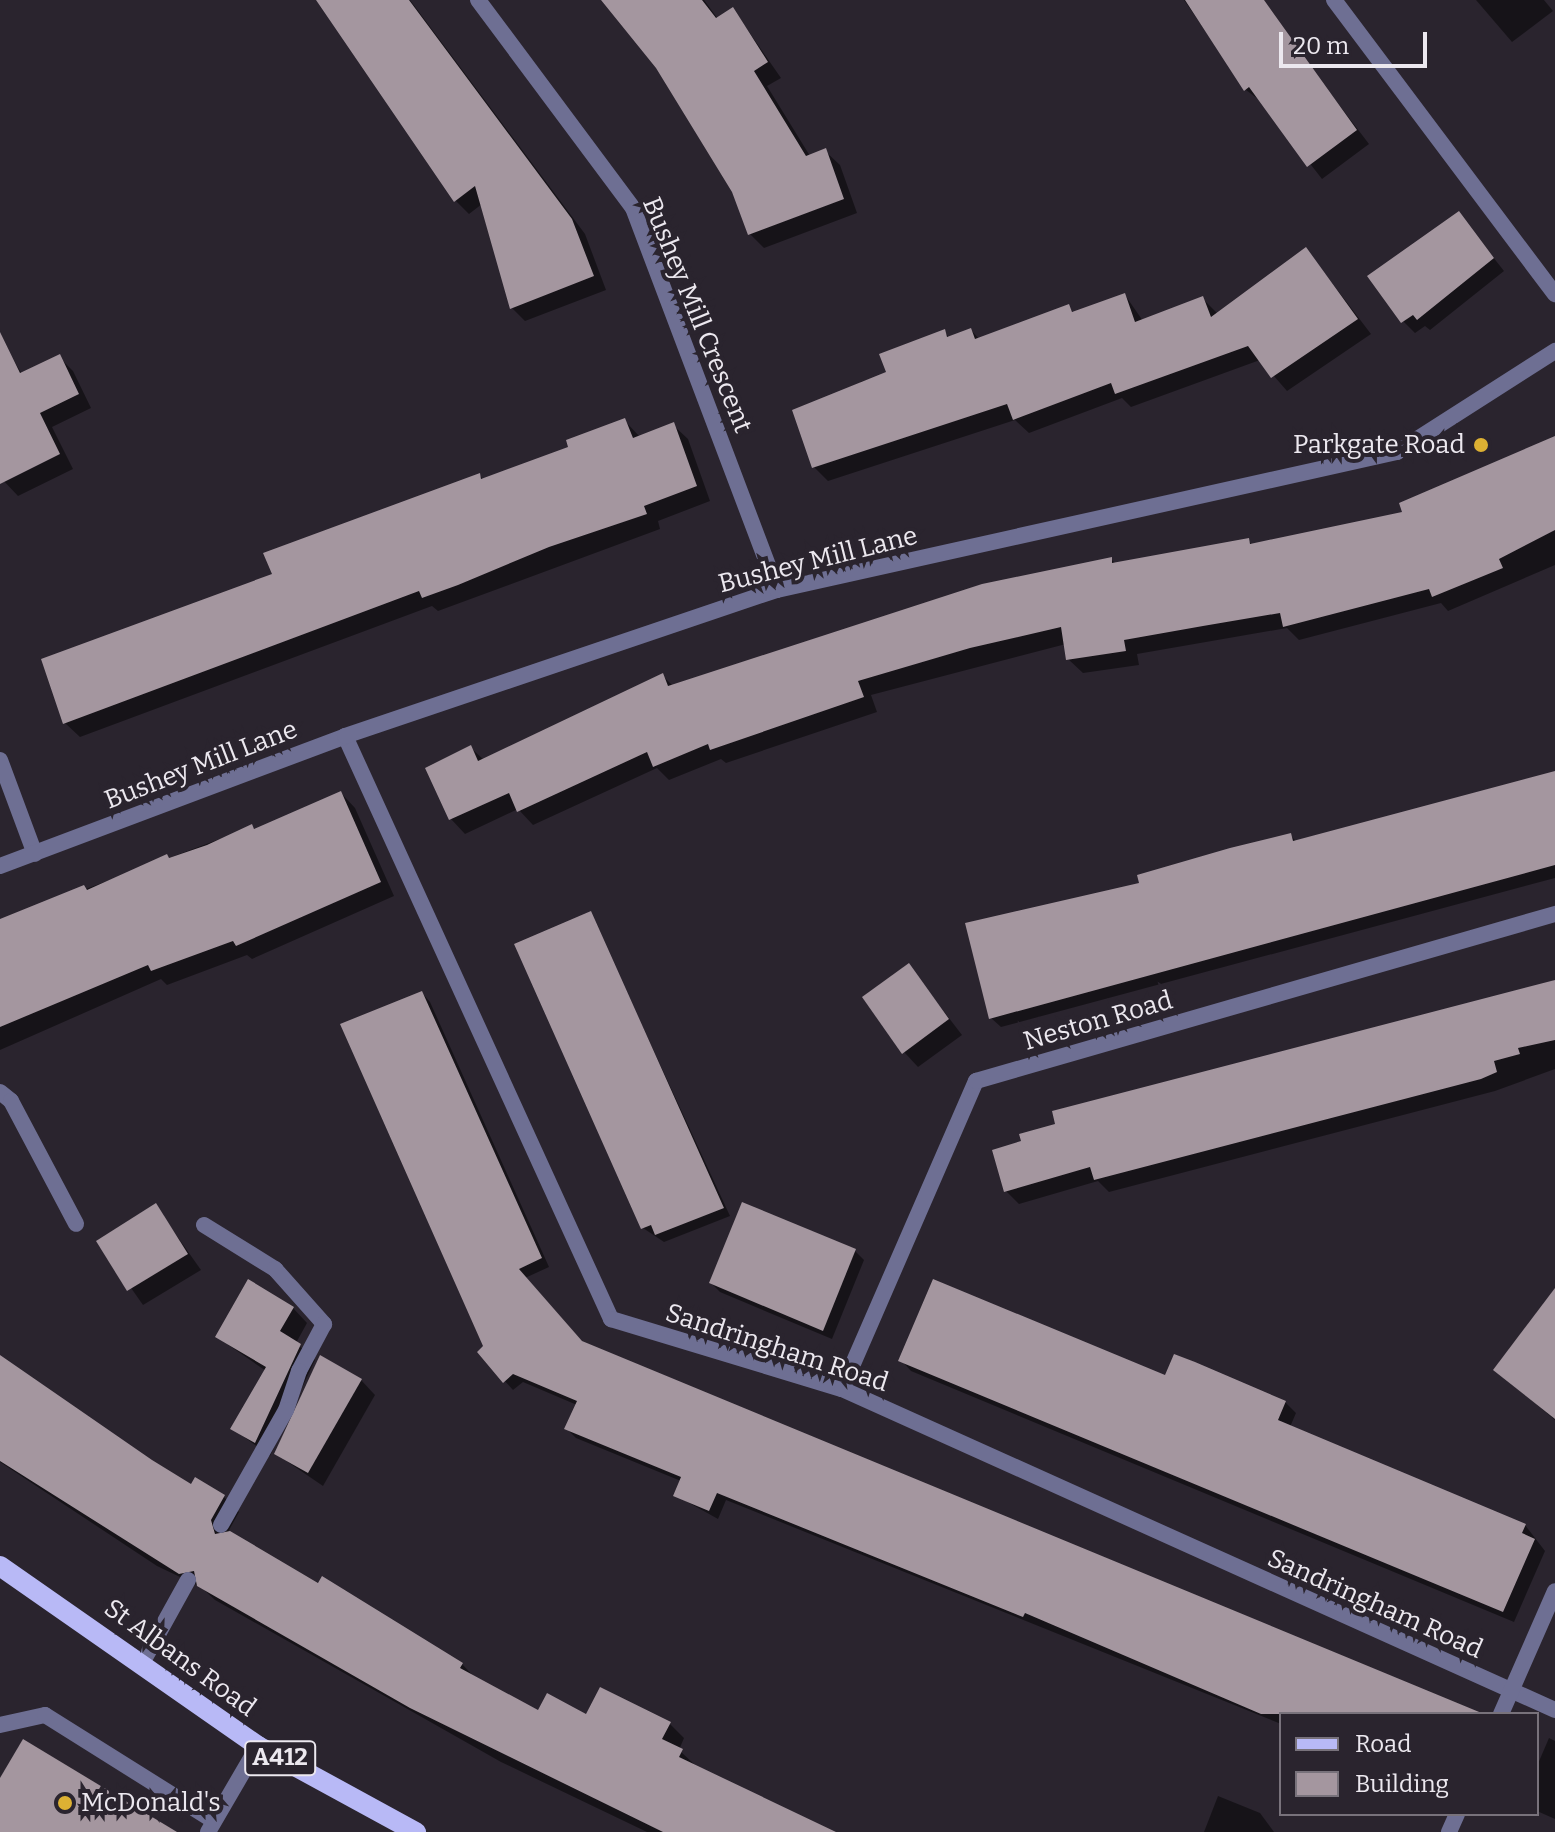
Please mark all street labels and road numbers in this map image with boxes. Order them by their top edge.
street label: Bushey Mill Crescent [635,193,759,437]
street label: Bushey Mill Lane [715,520,921,600]
street label: Bushey Mill Lane [100,714,302,816]
street label: Neston Road [1020,985,1176,1057]
street label: Sandringham Road [662,1297,892,1399]
street label: Sandringham Road [1263,1543,1487,1665]
street label: St Albans Road [98,1592,262,1724]
road number: A412 [244,1738,316,1778]

